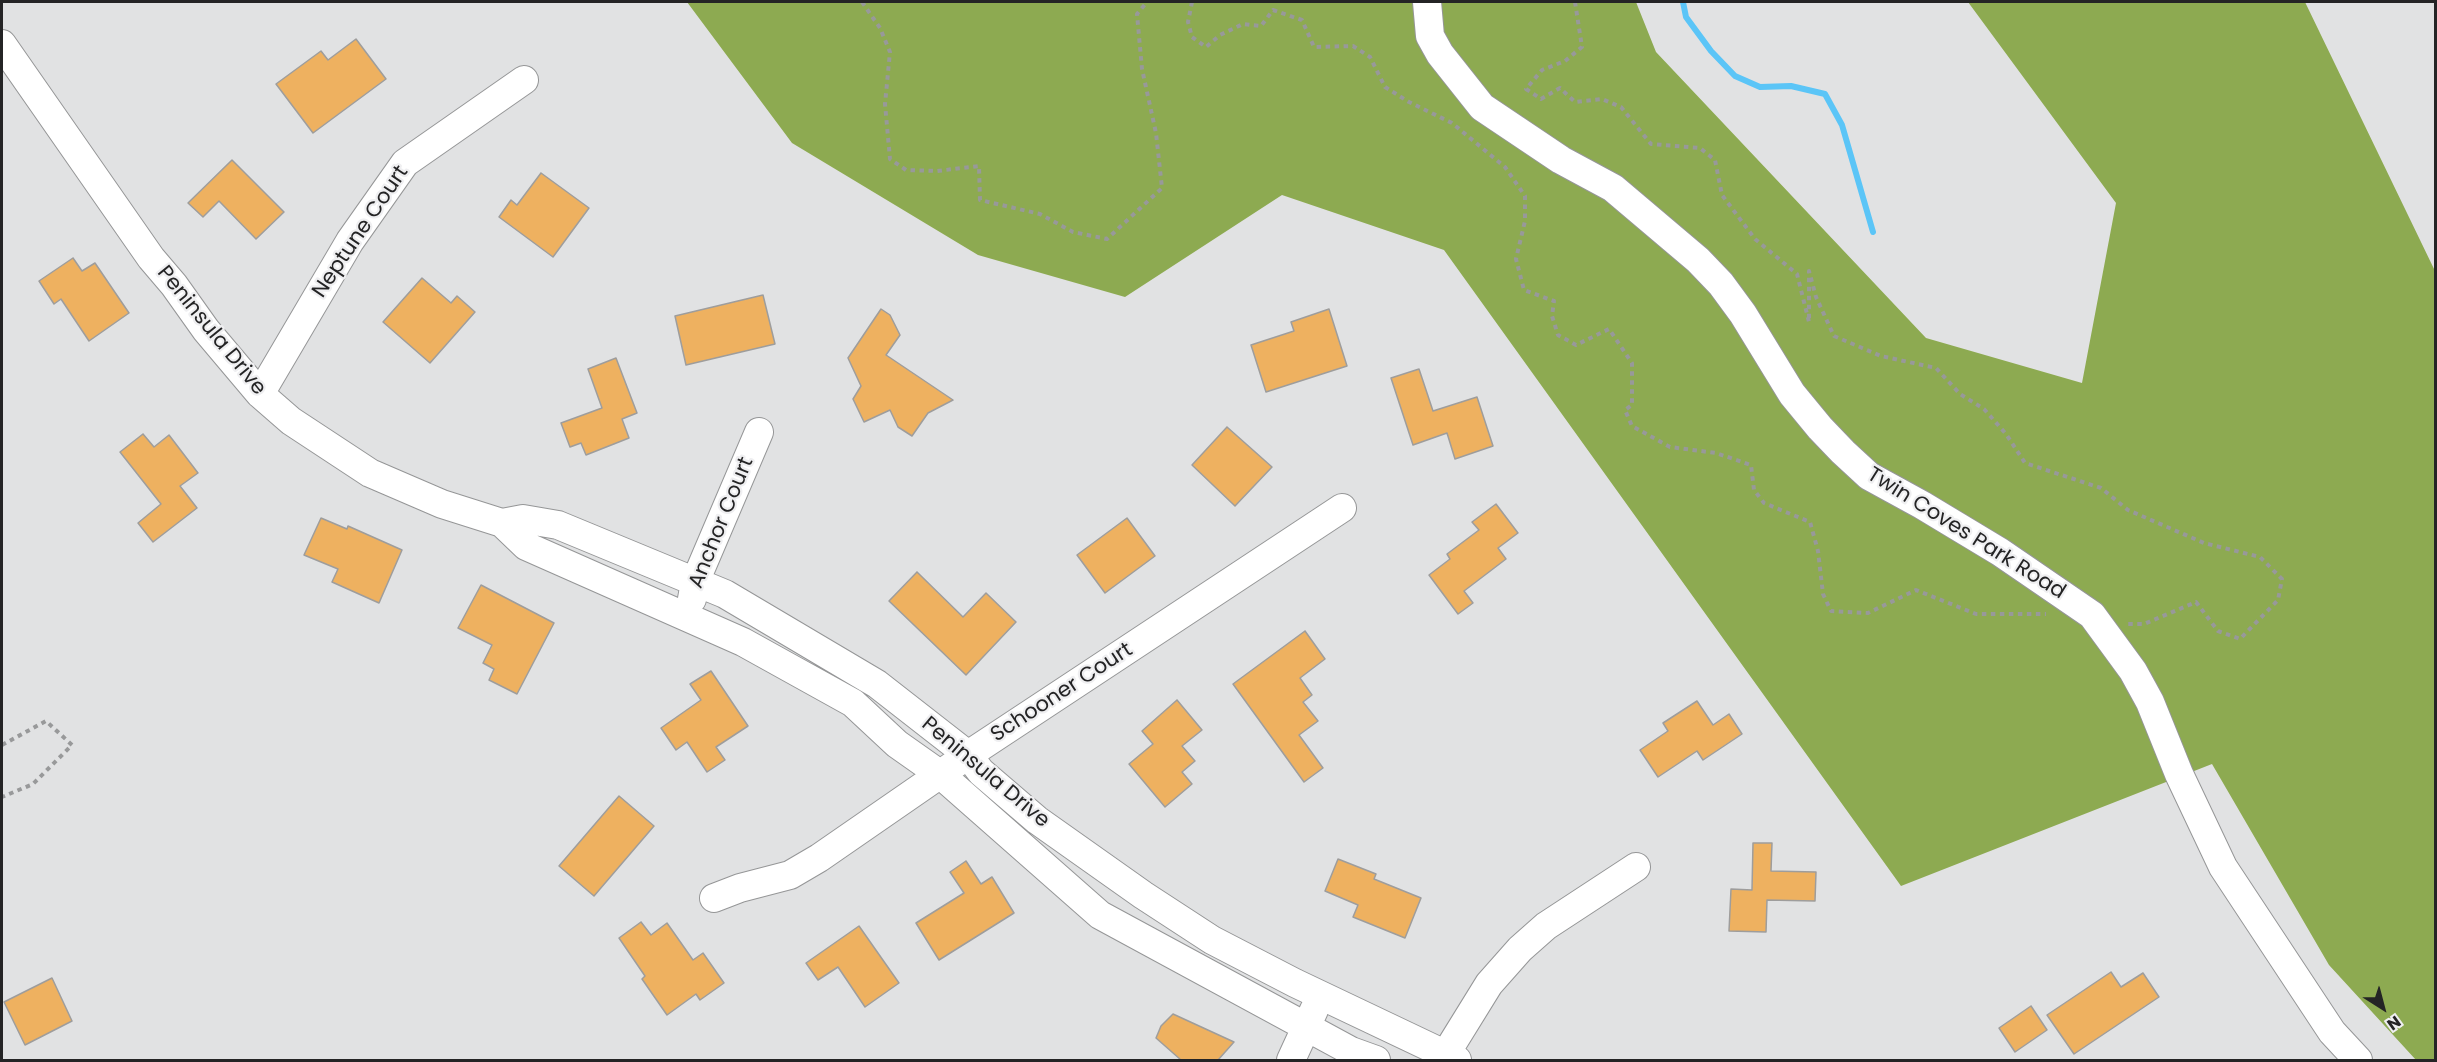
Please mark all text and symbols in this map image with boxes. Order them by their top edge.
street label: Neptune Court [308,161,414,303]
street label: Peninsula Drive [151,261,271,401]
street label: Anchor Court [684,454,760,592]
street label: Twin Coves Park Road [1862,463,2070,605]
street label: Schooner Court [986,638,1138,748]
street label: Peninsula Drive [916,712,1054,834]
north arrow [2353,978,2413,1038]
text: N [2382,1010,2406,1036]

